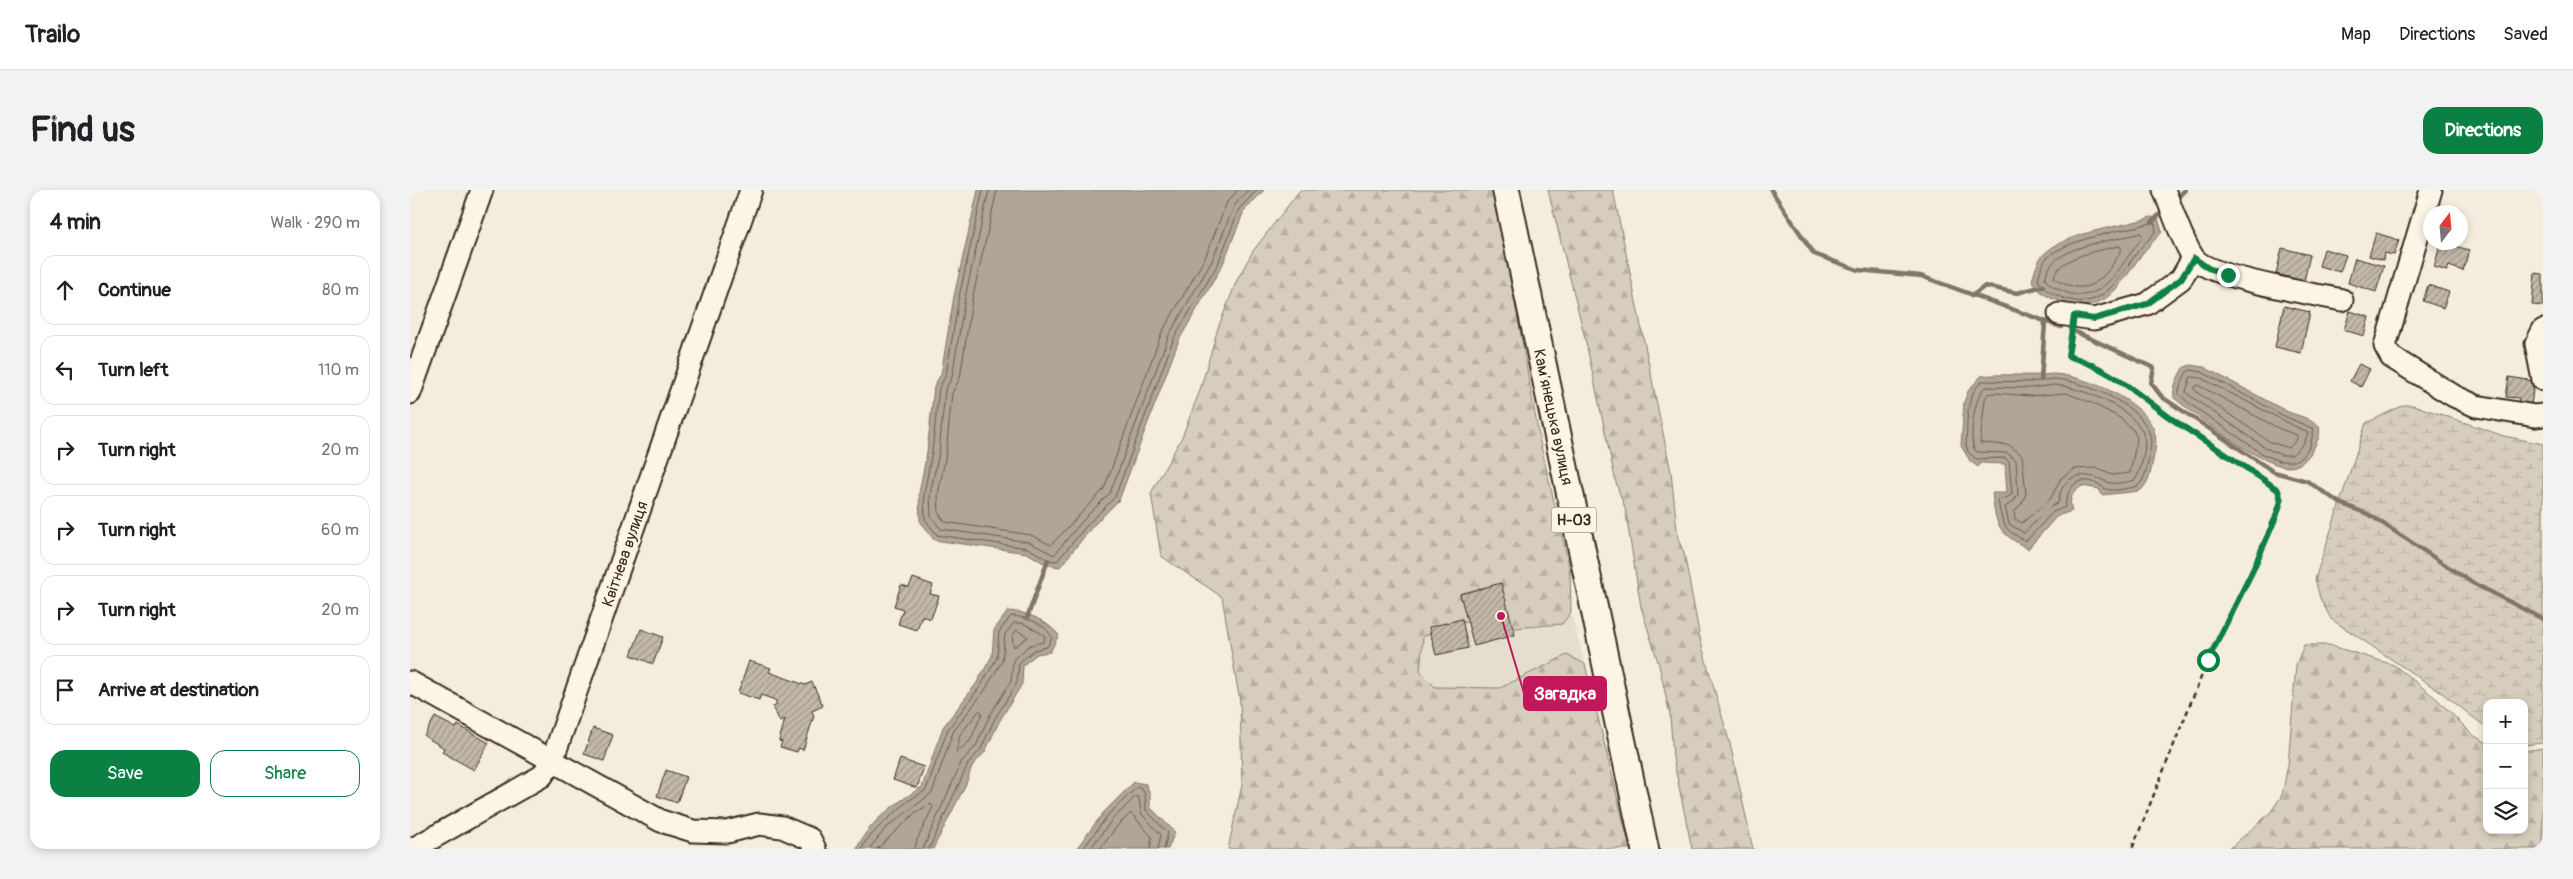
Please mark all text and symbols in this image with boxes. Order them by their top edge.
text: Trailo [25,20,80,49]
text: Map [2341,23,2371,46]
text: Directions [2399,23,2475,46]
text: Saved [2503,23,2548,46]
button: Directions [2423,107,2543,154]
text: Find us [30,108,135,152]
north arrow [2423,205,2468,250]
text: 4 min [50,209,101,236]
text: Walk · 290 m [271,213,360,233]
route end [2217,264,2240,287]
icon: ahead [51,276,79,304]
text: Continue [98,278,171,302]
text: 80 m [322,280,359,300]
street label: Камʼянецька вулиця [1529,347,1577,487]
icon: left [51,356,79,384]
text: Turn left [98,358,168,382]
text: 110 m [318,360,359,380]
icon: right [51,436,79,464]
text: Turn right [98,438,176,462]
text: 20 m [321,440,359,460]
street label: Квітнева вулиця [598,499,652,609]
road number: Н-03 [1552,508,1596,532]
icon: right [51,516,79,544]
text: Turn right [98,518,176,542]
text: 60 m [321,520,359,540]
icon: right [51,596,79,624]
text: Turn right [98,598,176,622]
text: 20 m [321,600,359,620]
route start [2197,649,2220,672]
icon: arrive [51,676,79,704]
callout: Загадка [1524,677,1606,710]
text: Arrive at destination [98,678,259,702]
text: Загадка [1534,683,1597,706]
map controls [2483,699,2528,834]
button: + [2483,699,2528,744]
button: − [2483,744,2528,789]
button: Save [50,750,200,797]
button: Share [210,750,360,797]
button: layers [2483,789,2528,834]

